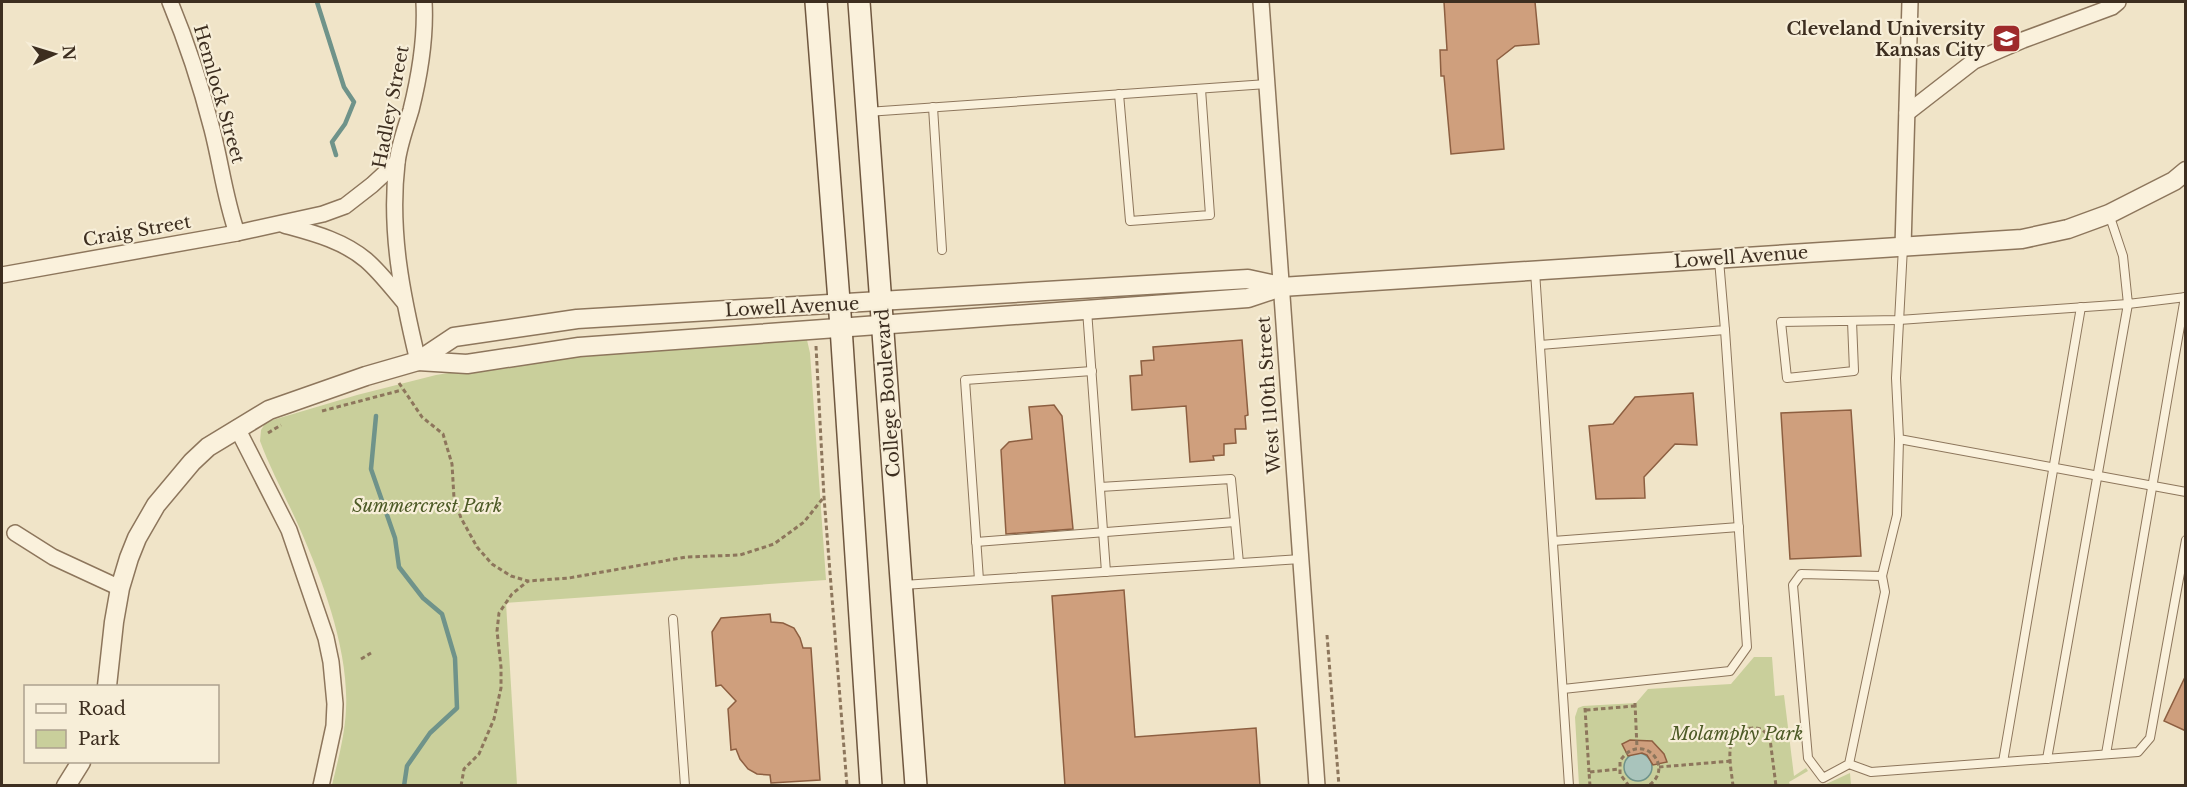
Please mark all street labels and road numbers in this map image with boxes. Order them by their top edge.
street label: Hemlock Street [189,22,249,166]
street label: Hadley Street [368,43,414,170]
street label: Craig Street [81,211,193,251]
street label: Lowell Avenue [1673,241,1809,273]
street label: Lowell Avenue [724,292,860,322]
street label: College Boulevard [871,308,905,478]
street label: West 110th Street [1253,315,1286,475]

